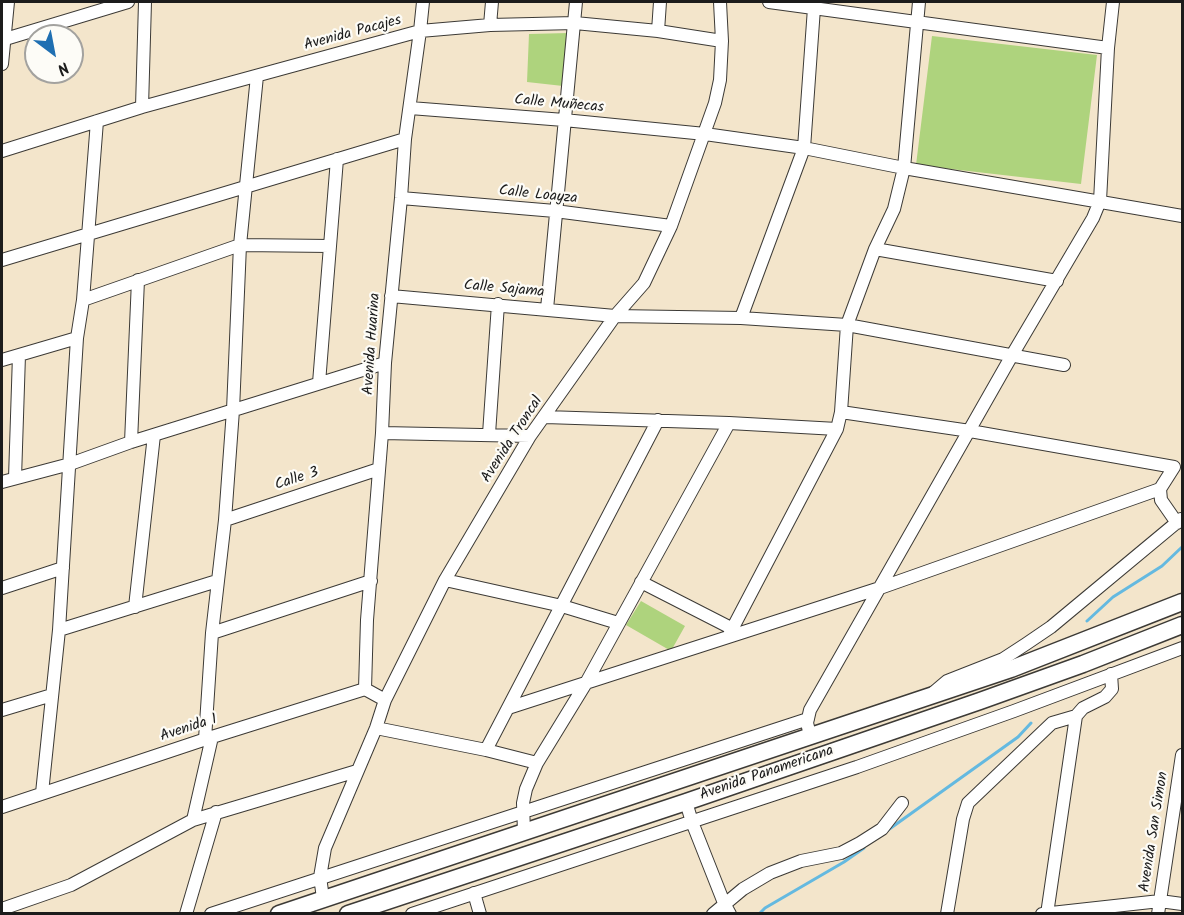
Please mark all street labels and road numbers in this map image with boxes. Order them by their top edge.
street label: Avenida Pacajes [302,12,404,56]
street label: Calle Muñecas [513,92,605,118]
street label: Calle Loayza [498,183,578,209]
street label: Calle Sajama [463,278,545,302]
street label: Avenida Huarina [360,292,386,396]
street label: Avenida Troncal [478,393,548,487]
street label: Calle 3 [273,465,321,495]
street label: Avenida 1 [158,711,220,747]
street label: Avenida Panamericana [698,743,836,805]
street label: Avenida San Simon [1137,771,1173,893]

